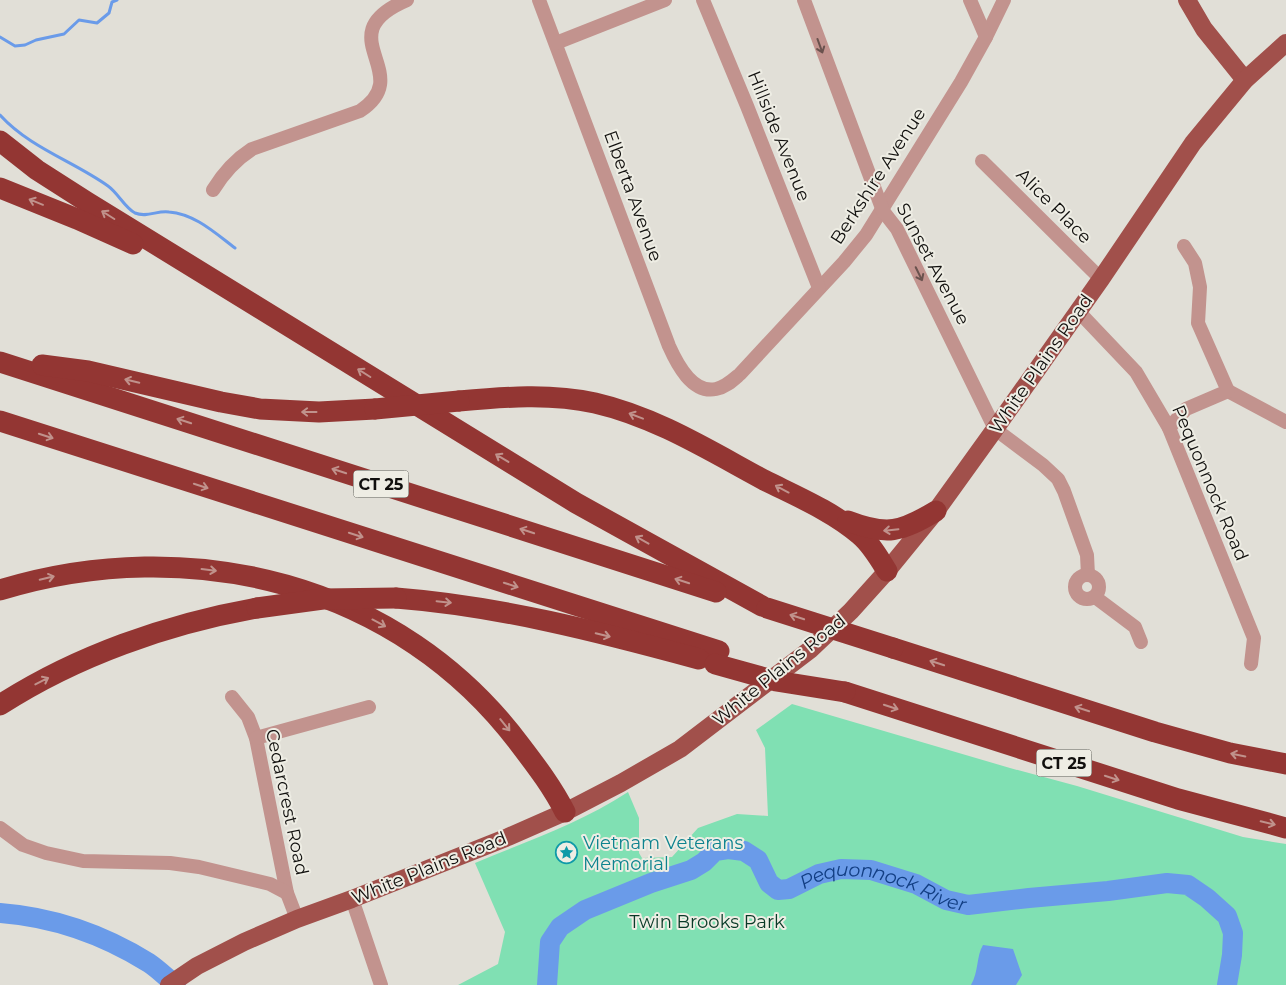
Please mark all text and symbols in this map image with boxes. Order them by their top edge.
one-way arrow [816,38,825,53]
street label: Hillside Avenue [743,68,815,204]
street label: Berkshire Avenue [826,104,930,248]
street label: Elberta Avenue [599,128,667,265]
street label: Alice Place [1012,164,1096,248]
one-way arrow [29,197,44,206]
street label: Sunset Avenue [892,199,974,329]
one-way arrow [102,210,116,220]
one-way arrow [915,266,925,281]
street label: White Plains Road [985,290,1097,438]
one-way arrow [357,367,371,377]
one-way arrow [124,376,140,385]
street label: Pequonnock Road [1167,402,1253,564]
one-way arrow [301,407,317,417]
one-way arrow [629,411,645,420]
one-way arrow [177,416,193,425]
one-way arrow [38,432,54,441]
one-way arrow [496,453,510,463]
one-way arrow [331,465,347,475]
road number: CT 25 [354,470,408,498]
one-way arrow [193,481,209,491]
one-way arrow [774,484,789,494]
one-way arrow [884,525,900,534]
one-way arrow [520,526,535,535]
one-way arrow [348,531,364,541]
one-way arrow [635,535,650,545]
one-way arrow [200,565,216,575]
one-way arrow [39,573,55,582]
one-way arrow [674,575,690,585]
one-way arrow [502,581,518,590]
one-way arrow [436,598,452,607]
street label: White Plains Road [708,610,850,730]
one-way arrow [789,612,805,622]
one-way arrow [372,618,387,628]
one-way arrow [595,631,611,640]
one-way arrow [930,657,946,667]
one-way arrow [34,676,49,685]
one-way arrow [883,703,898,712]
one-way arrow [1075,704,1091,713]
one-way arrow [499,718,510,731]
street label: Cedarcrest Road [261,727,313,877]
one-way arrow [1231,749,1247,759]
road number: CT 25 [1036,750,1092,776]
one-way arrow [1104,774,1120,783]
one-way arrow [1260,819,1276,829]
street label: White Plains Road [348,827,510,909]
place label: Vietnam Veterans Memorial [583,832,743,875]
place icon: Vietnam Veterans Memorial [555,841,579,865]
water label: Pequonnock River [796,858,969,916]
park label: Twin Brooks Park [629,911,785,933]

